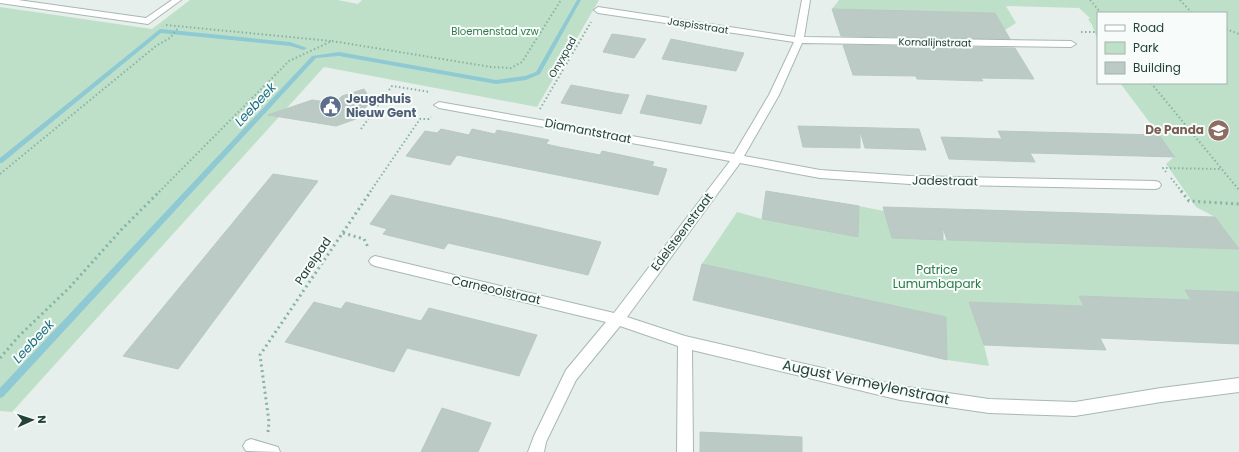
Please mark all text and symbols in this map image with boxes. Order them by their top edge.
legend [1097,12,1227,84]
street label: Jaspisstraat [666,13,730,38]
text: Road [1133,19,1164,36]
park label: Bloemenstad vzw [451,24,540,39]
street label: Onyxpad [545,34,580,80]
street label: Kornalijnstraat [898,34,972,51]
text: Park [1133,39,1160,56]
text: Building [1133,59,1181,76]
water label: Leebeek [230,77,281,130]
place label: Jeugdhuis Nieuw Gent [346,90,417,121]
public building icon: Jeugdhuis Nieuw Gent [318,93,344,119]
street label: Diamantstraat [543,114,633,147]
school or university icon: De Panda [1206,117,1232,143]
place label: De Panda [1145,121,1204,138]
street label: Jadestraat [912,171,978,190]
street label: Edelsteenstraat [647,189,717,274]
street label: Parelpad [290,233,335,288]
park label: Patrice Lumumbapark [893,261,982,292]
street label: Carneoolstraat [450,271,542,308]
water label: Leebeek [8,314,59,367]
street label: August Vermeylenstraat [781,355,951,409]
north arrow [12,400,52,440]
text: N [34,415,50,424]

